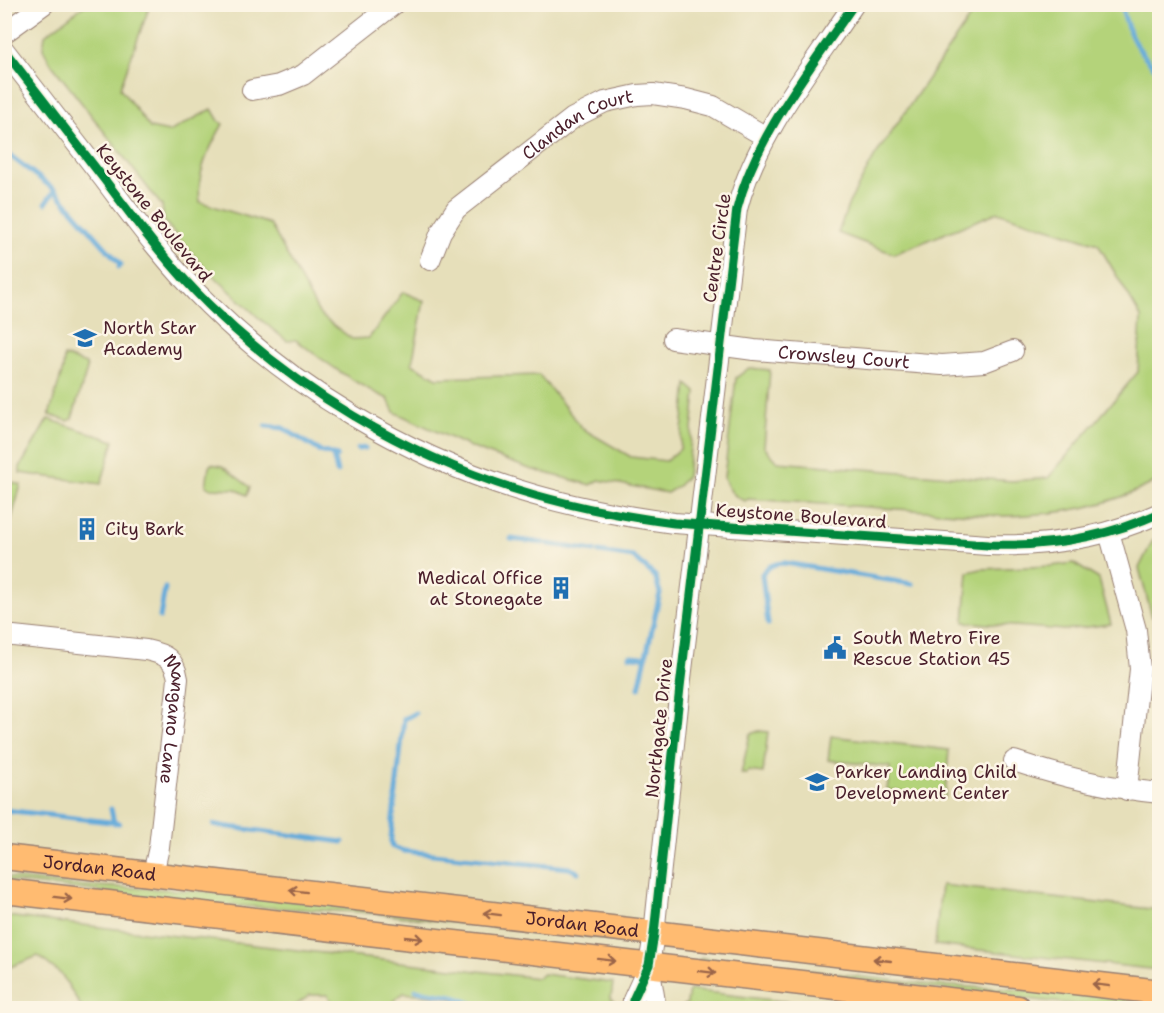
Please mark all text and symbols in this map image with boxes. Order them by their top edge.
street label: Clandan Court [517,84,635,165]
street label: Keystone Boulevard [91,139,217,287]
street label: Centre Circle [697,192,737,304]
place label: North Star Academy [103,316,197,361]
school or university icon: North Star Academy [72,325,98,351]
street label: Crowsley Court [777,340,911,374]
street label: Keystone Boulevard [715,498,887,534]
building icon: City Bark [74,516,100,542]
place label: City Bark [105,517,184,541]
place label: Medical Office at Stonegate [418,566,543,611]
building icon: Medical Office at Stonegate [548,575,574,601]
place label: South Metro Fire Rescue Station 45 [853,626,1010,671]
public building icon: South Metro Fire Rescue Station 45 [822,635,848,661]
street label: Mangano Lane [154,649,190,786]
street label: Northgate Drive [640,657,678,799]
place label: Parker Landing Child Development Center [835,760,1017,805]
school or university icon: Parker Landing Child Development Center [804,769,830,795]
street label: Jordan Road [41,850,157,887]
one-way arrow [289,885,308,896]
one-way arrow [52,892,72,903]
street label: Jordan Road [524,906,640,943]
one-way arrow [482,908,502,919]
one-way arrow [403,933,423,944]
one-way arrow [872,954,892,965]
one-way arrow [597,955,617,966]
one-way arrow [697,967,717,978]
one-way arrow [1092,979,1112,990]

